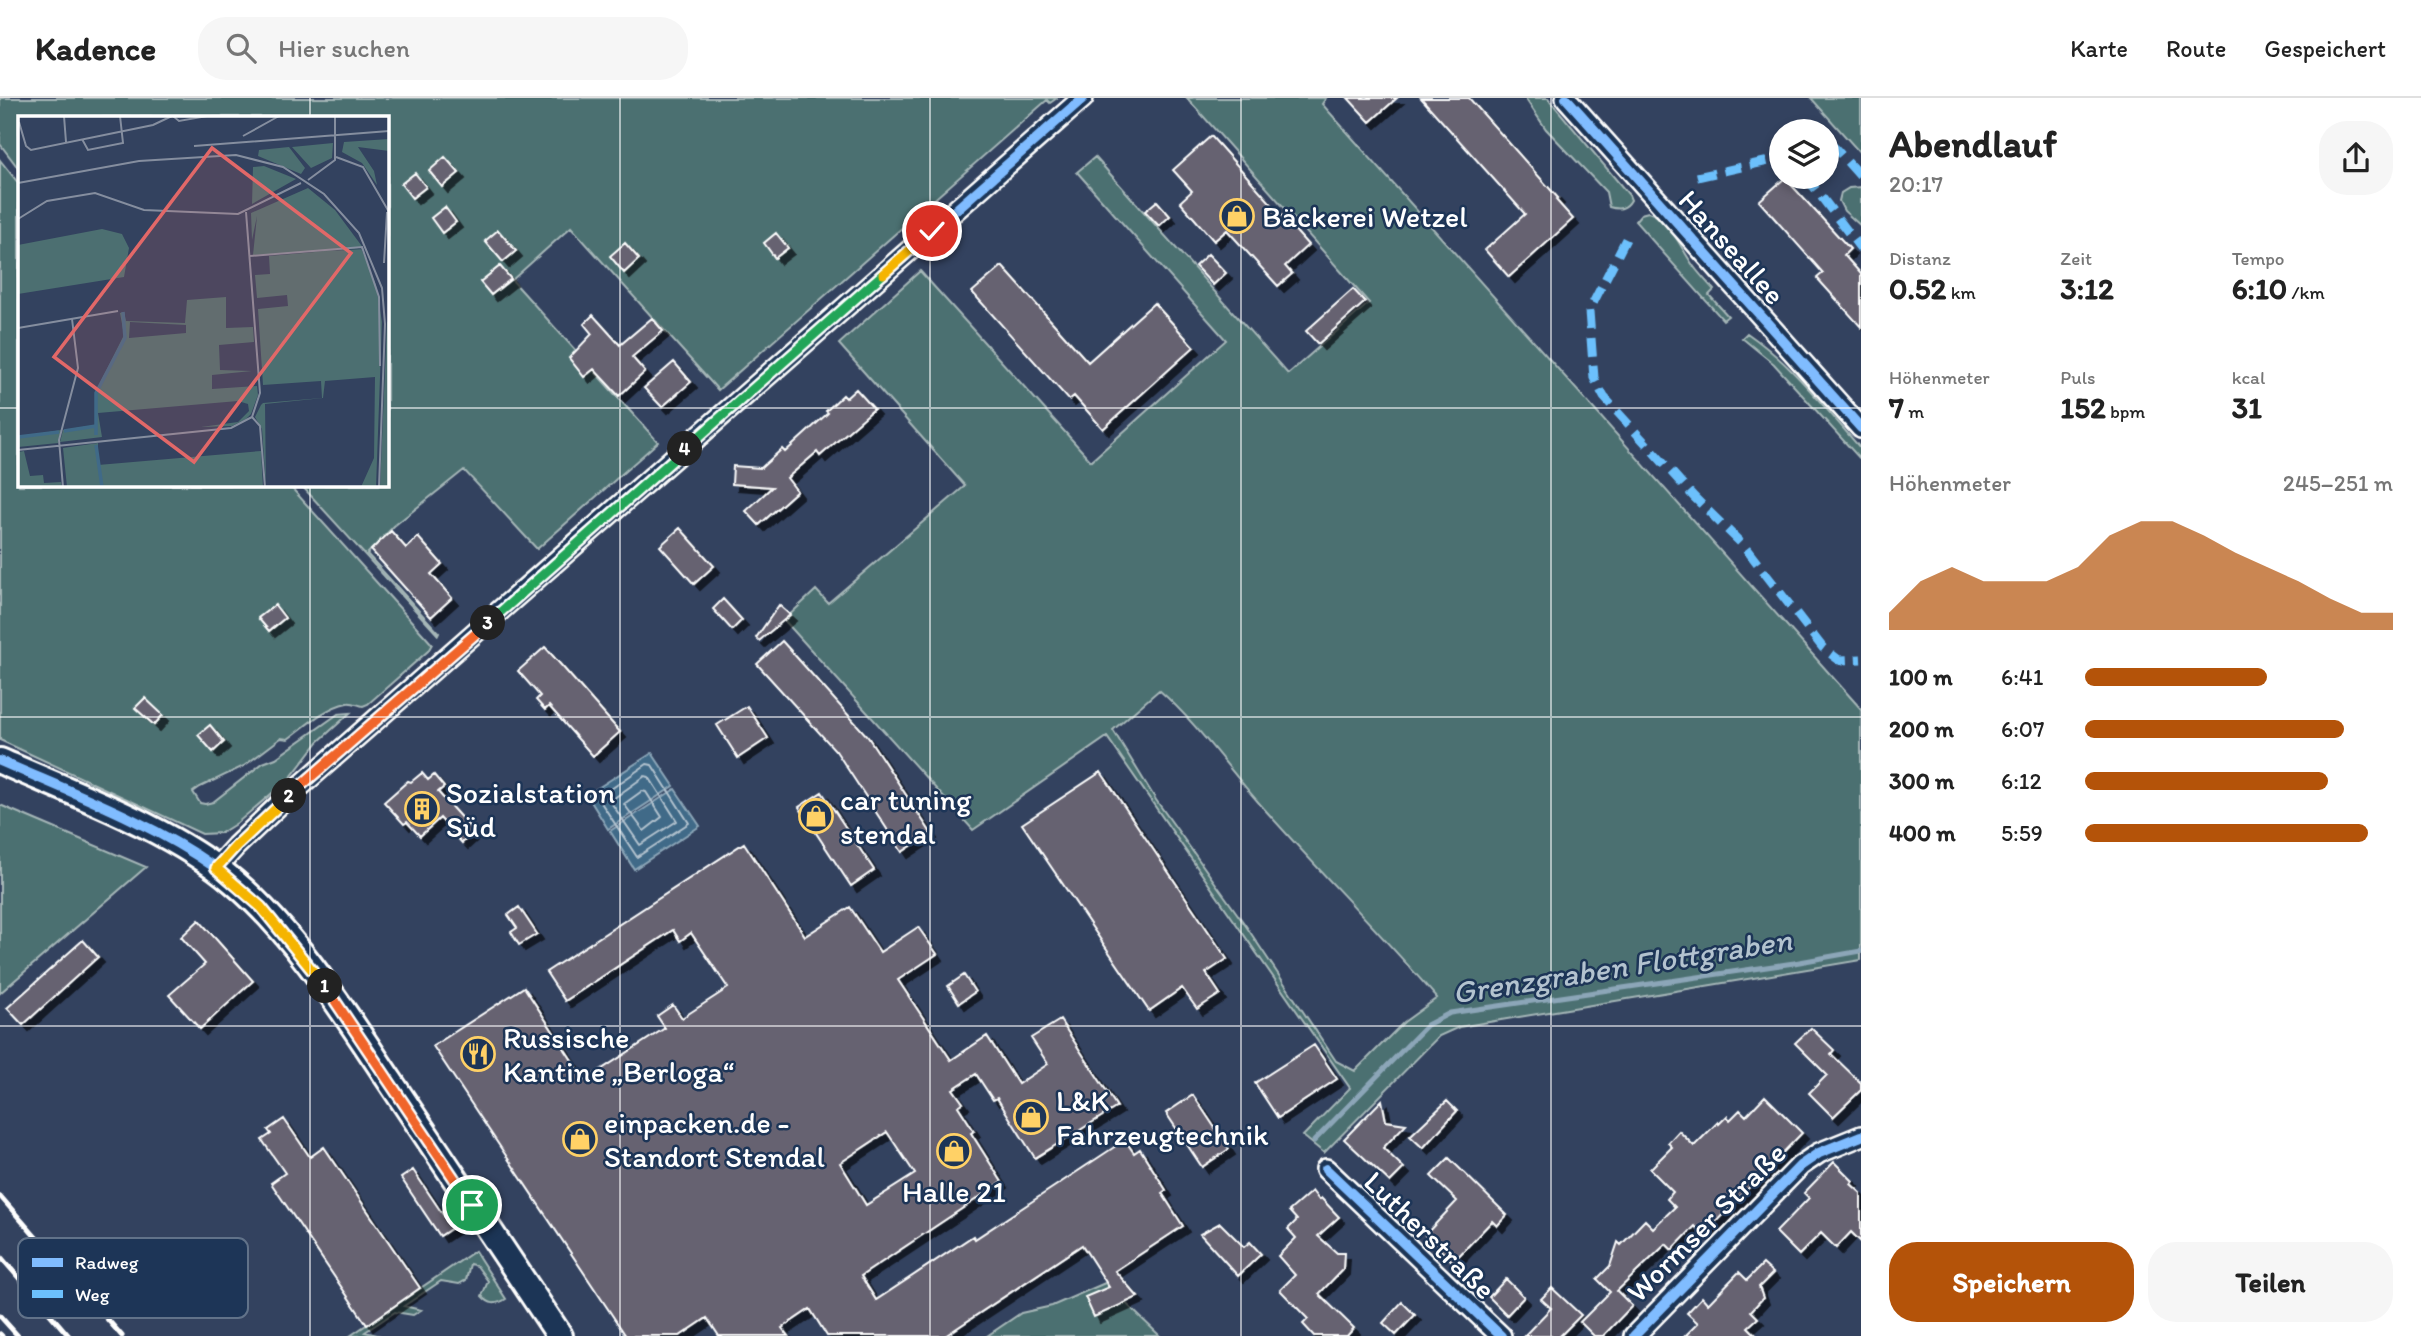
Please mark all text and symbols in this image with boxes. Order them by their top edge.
search box [198,17,688,80]
text: Kadence [35,29,156,68]
icon: search [222,29,260,67]
text: Hier suchen [278,32,410,64]
text: Karte [2070,34,2128,63]
text: Route [2166,34,2226,63]
text: Gespeichert [2264,34,2386,63]
inset map [18,116,388,486]
map controls [1769,119,1839,189]
button: layers [1769,119,1839,189]
text: Abendlauf [1889,121,2057,167]
button: share [2319,121,2393,195]
text: 20:17 [1889,170,1943,198]
street label: Hanseallee [1671,182,1793,312]
shop icon: Bäckerei Wetzel [1218,197,1256,235]
place label: Bäckerei Wetzel [1262,198,1468,235]
pin [902,201,962,261]
icon: check [913,212,951,250]
text: Distanz [1889,247,1951,270]
text: Zeit [2060,247,2092,270]
text: Tempo [2232,247,2285,270]
text: 0.52 [1889,270,1946,307]
text: 3:12 [2060,270,2114,307]
text: 6:10 [2232,270,2287,307]
text: km [1946,281,1976,304]
text: /km [2287,281,2325,304]
text: Höhenmeter [1889,366,1990,389]
text: Puls [2060,366,2096,389]
text: kcal [2232,366,2265,389]
text: 7 [1889,389,1904,426]
text: 152 [2060,389,2106,426]
text: 31 [2232,389,2262,426]
text: m [1904,400,1924,423]
text: bpm [2106,400,2145,423]
pin: 4 [668,432,702,466]
text: 4 [679,437,690,460]
text: Höhenmeter [1889,469,2011,497]
text: 245–251 m [2283,469,2393,497]
pin: 3 [470,606,505,640]
text: 3 [482,611,493,634]
text: 100 m [1889,663,1953,691]
text: 6:41 [2001,663,2043,691]
text: 200 m [1889,715,1954,743]
text: 6:07 [2001,715,2044,743]
text: 300 m [1889,767,1954,795]
text: 6:12 [2001,767,2042,795]
place label: Sozialstation Süd [446,774,615,845]
pin: 2 [272,778,306,814]
place label: car tuning stendal [840,781,972,852]
text: 2 [284,784,294,807]
building icon: Sozialstation Süd [403,790,441,828]
shop icon: car tuning stendal [797,797,835,835]
text: 400 m [1889,819,1956,847]
text: 5:59 [2001,819,2043,847]
water label: Grenzgraben Flottgraben [1449,920,1795,1012]
pin: 1 [308,968,342,1004]
text: 1 [320,974,329,997]
place label: Russische Kantine „Berloga“ [503,1019,734,1090]
restaurant icon: Russische Kantine „Berloga“ [459,1035,497,1073]
place label: L&K Fahrzeugtechnik [1056,1082,1269,1153]
shop icon: L&K Fahrzeugtechnik [1012,1098,1050,1136]
place label: einpacken.de - Standort Stendal [604,1104,825,1175]
shop icon: einpacken.de - Standort Stendal [561,1120,599,1158]
shop icon: Halle 21 [935,1132,973,1170]
street label: Wormser Straße [1618,1134,1794,1310]
street label: Lutherstraße [1356,1163,1504,1307]
place label: Halle 21 [902,1173,1006,1210]
pin [442,1175,502,1235]
icon: arrive [453,1186,491,1224]
legend [18,1238,248,1318]
button: Speichern [1889,1242,2134,1322]
button: Teilen [2148,1242,2393,1322]
text: Radweg [75,1251,139,1274]
text: Weg [75,1283,110,1306]

